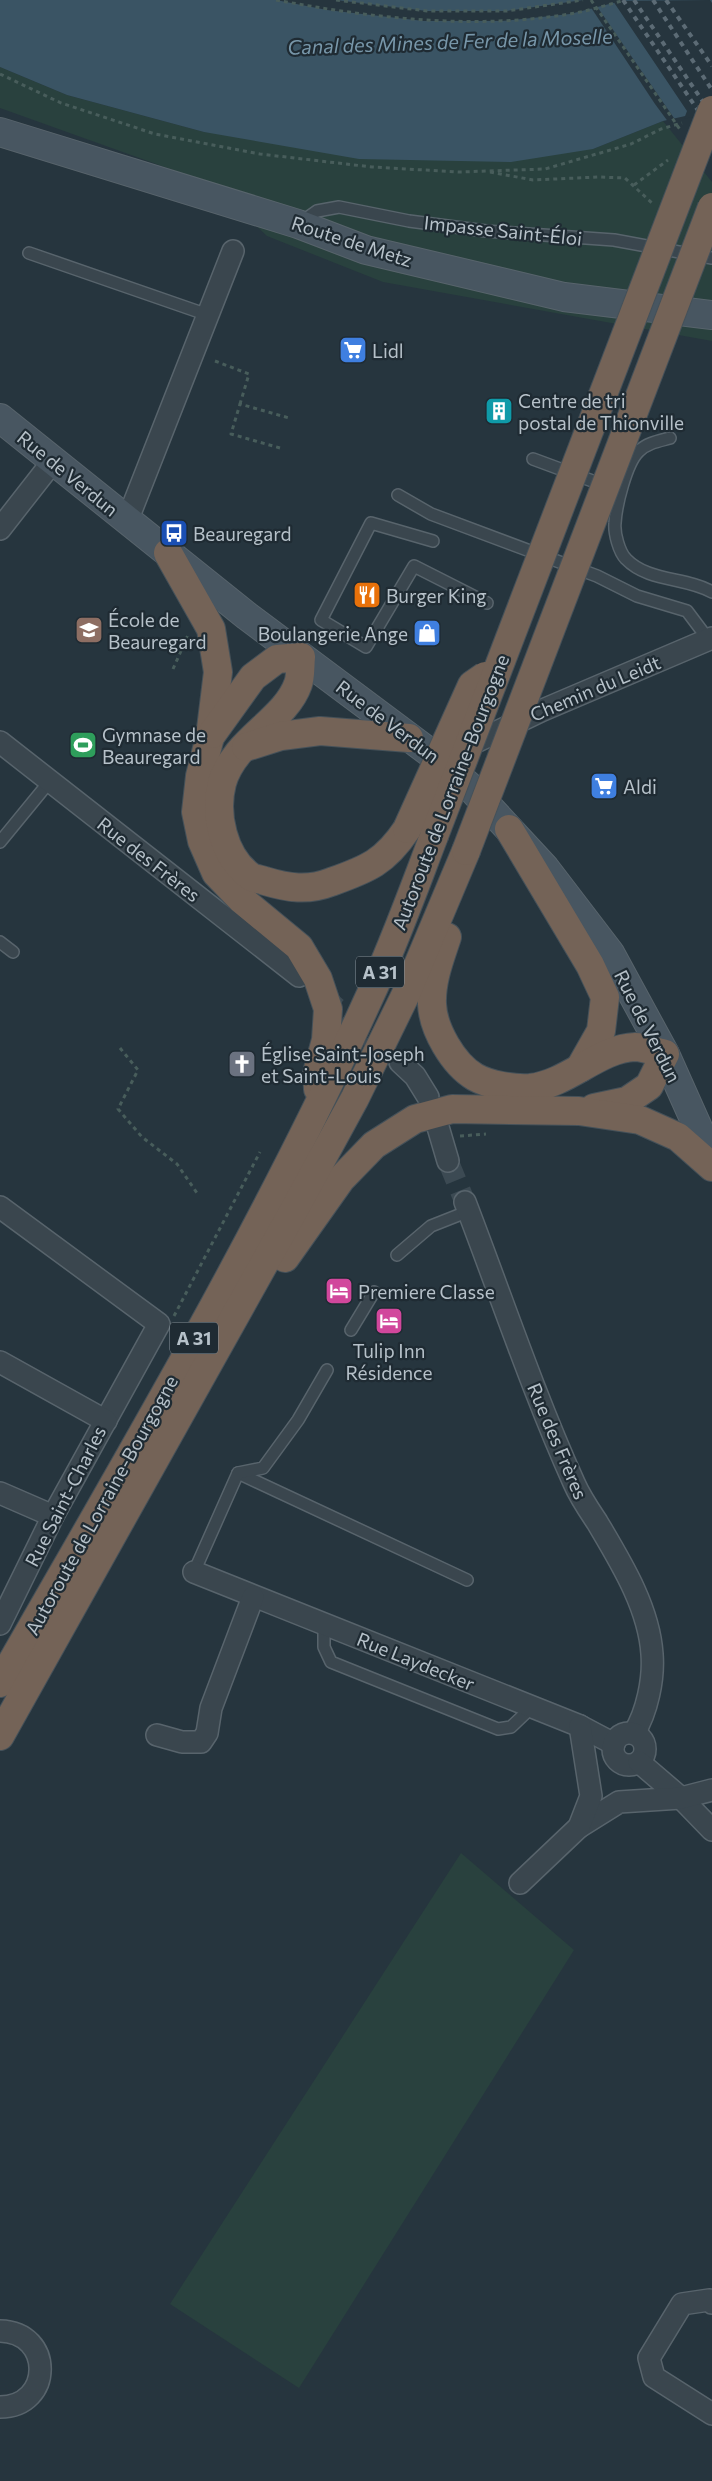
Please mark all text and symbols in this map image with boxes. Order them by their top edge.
water label: Canal des Mines de Fer de la Moselle [287,23,613,59]
street label: Impasse Saint-Éloi [423,210,583,250]
street label: Route de Metz [289,211,415,271]
supermarket icon: Lidl [338,335,368,365]
place label: Lidl [372,339,404,362]
place label: Centre de tri postal de Thionville [518,389,684,434]
building icon: Centre de tri postal de Thionville [484,396,514,426]
street label: Rue de Verdun [13,425,123,521]
bus stop icon: Beauregard [159,518,189,548]
place label: Beauregard [193,522,291,545]
restaurant icon: Burger King [352,580,382,610]
place label: Burger King [386,584,487,607]
place label: École de Beauregard [108,608,206,653]
school or university icon: École de Beauregard [74,615,104,645]
shop icon: Boulangerie Ange [412,618,442,648]
place label: Boulangerie Ange [258,622,408,645]
street label: Chemin du Leidt [526,650,664,726]
street label: Autoroute de Lorraine-Bourgogne [387,651,513,933]
street label: Rue de Verdun [332,675,444,767]
place label: Gymnase de Beauregard [102,723,206,768]
sports icon: Gymnase de Beauregard [68,730,98,760]
supermarket icon: Aldi [589,771,619,801]
place label: Aldi [623,775,657,798]
street label: Rue des Frères [93,812,205,906]
road number: A 31 [356,956,404,988]
street label: Rue de Verdun [610,966,686,1086]
place label: Église Saint-Joseph et Saint-Louis [261,1042,425,1087]
church icon: Église Saint-Joseph et Saint-Louis [227,1049,257,1079]
hotel icon: Premiere Classe [324,1276,354,1306]
place label: Premiere Classe [358,1280,495,1303]
hotel icon: Tulip Inn Résidence [374,1306,404,1336]
road number: A 31 [170,1322,218,1354]
place label: Tulip Inn Résidence [346,1339,432,1384]
street label: Autoroute de Lorraine-Bourgogne [20,1371,182,1639]
street label: Rue des Frères [523,1379,593,1503]
street label: Rue Saint-Charles [20,1422,110,1570]
street label: Rue Laydecker [354,1627,479,1695]

